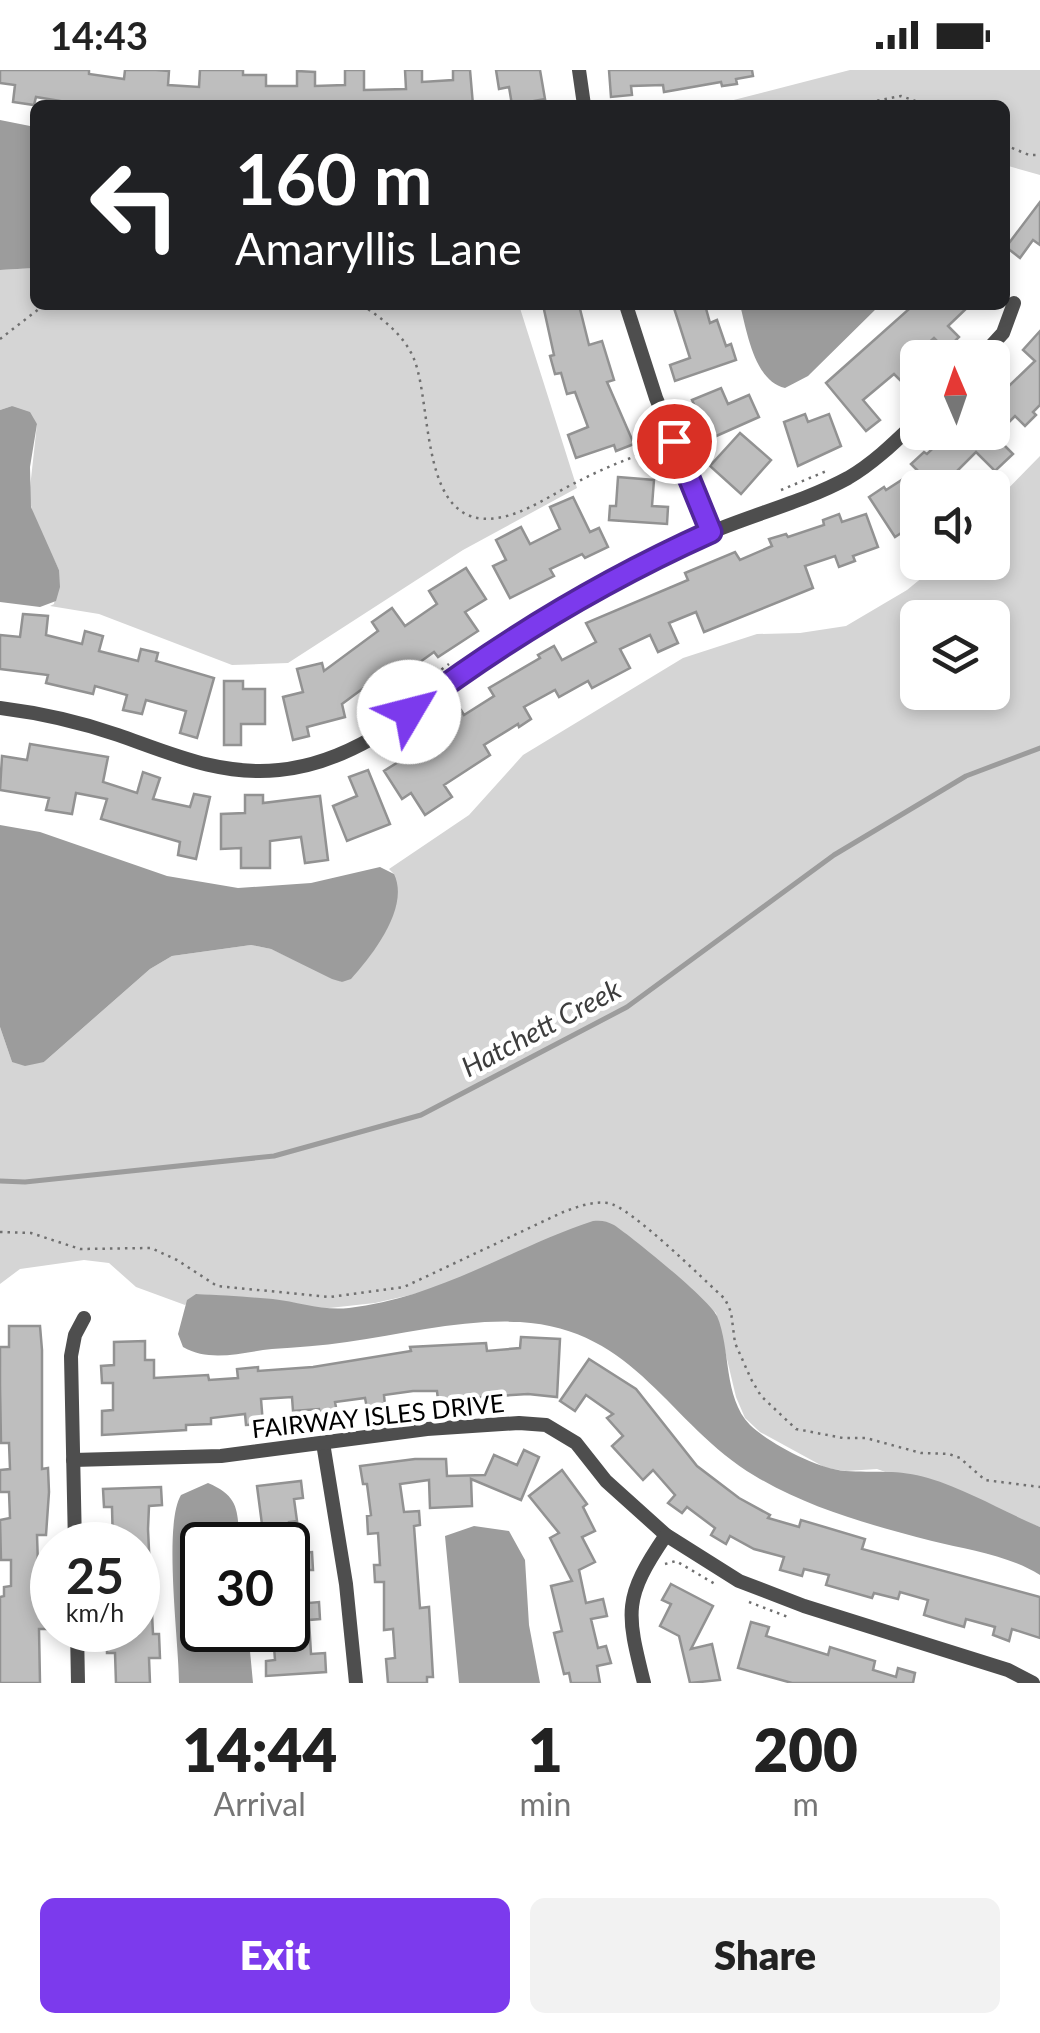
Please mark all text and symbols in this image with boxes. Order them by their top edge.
text: 14:43 [50,12,148,58]
text: 160 m [235,136,432,220]
icon: left [70,140,200,270]
text: Amaryllis Lane [235,221,522,275]
north arrow [900,340,1010,450]
map controls [900,340,1010,710]
pin [632,399,717,484]
icon: arrive [647,414,702,469]
button: sound [900,470,1010,580]
button: layers [900,600,1010,710]
position arrow [357,660,461,764]
water label: Hatchett Creek [455,971,627,1083]
street label: FAIRWAY ISLES DRIVE [250,1387,506,1443]
speed limit sign: 30 [180,1522,310,1652]
text: 25 [66,1545,124,1605]
text: km/h [66,1597,124,1627]
text: 14:44 [182,1713,337,1785]
text: 1 [528,1713,563,1785]
text: 200 [753,1713,858,1785]
text: Arrival [214,1784,306,1823]
text: min [519,1784,571,1823]
text: m [792,1784,819,1823]
button: Exit [40,1898,510,2013]
button: Share [530,1898,1000,2013]

